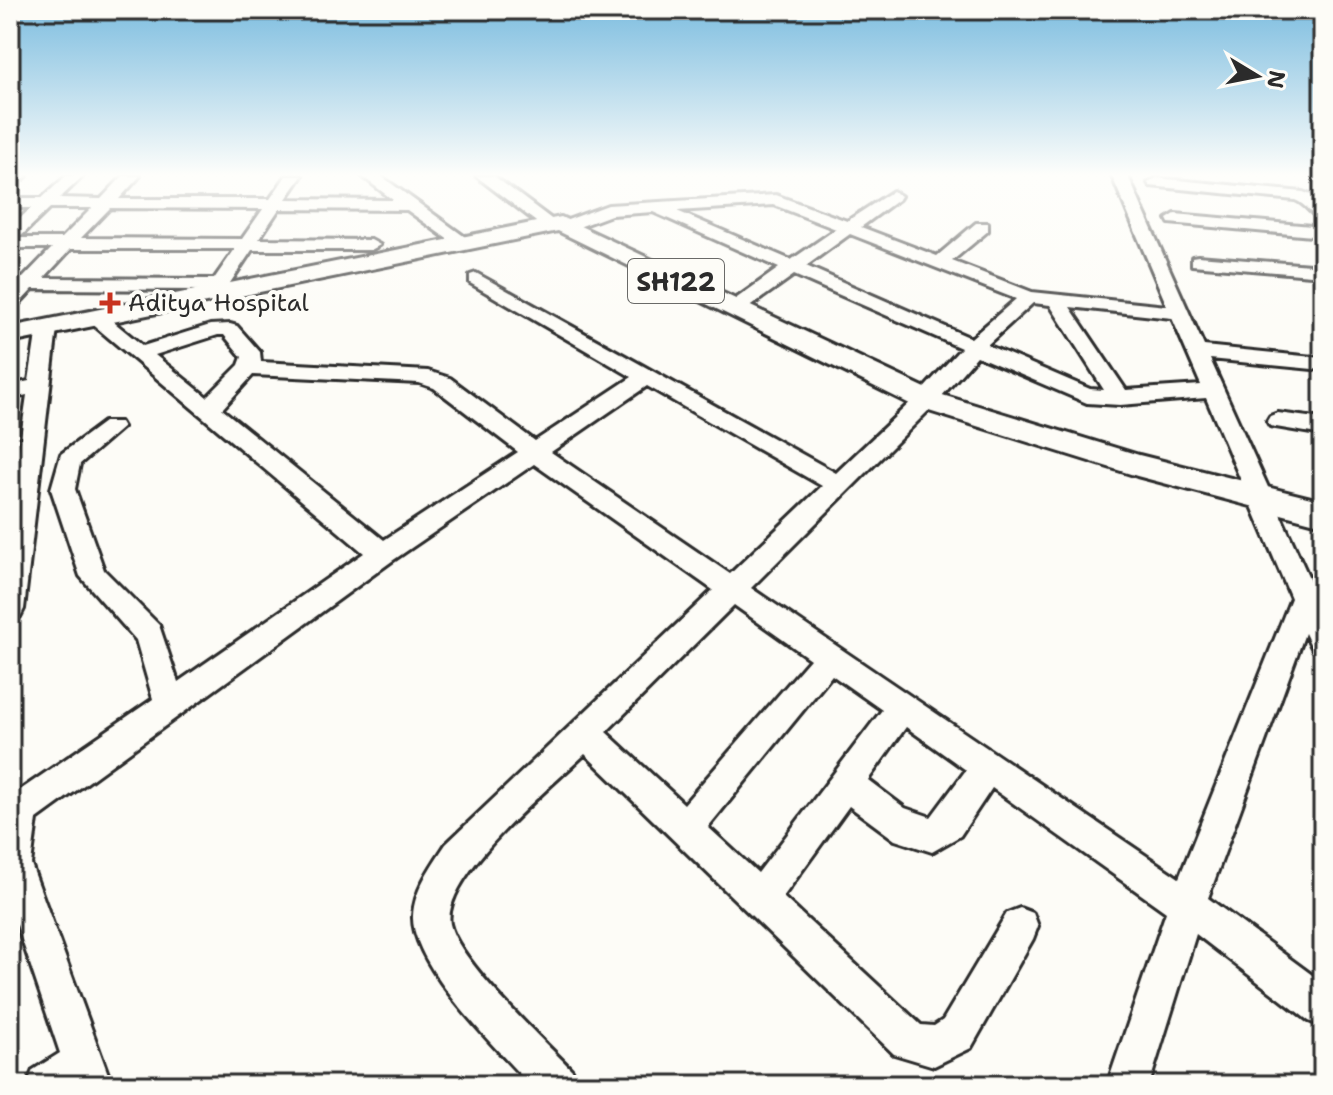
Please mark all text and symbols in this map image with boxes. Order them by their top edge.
north arrow [1217,36,1297,116]
text: N [1260,68,1292,90]
road number: SH122 [628,259,724,303]
place label: Aditya Hospital [128,287,310,319]
marker: Aditya Hospital [99,292,121,314]

